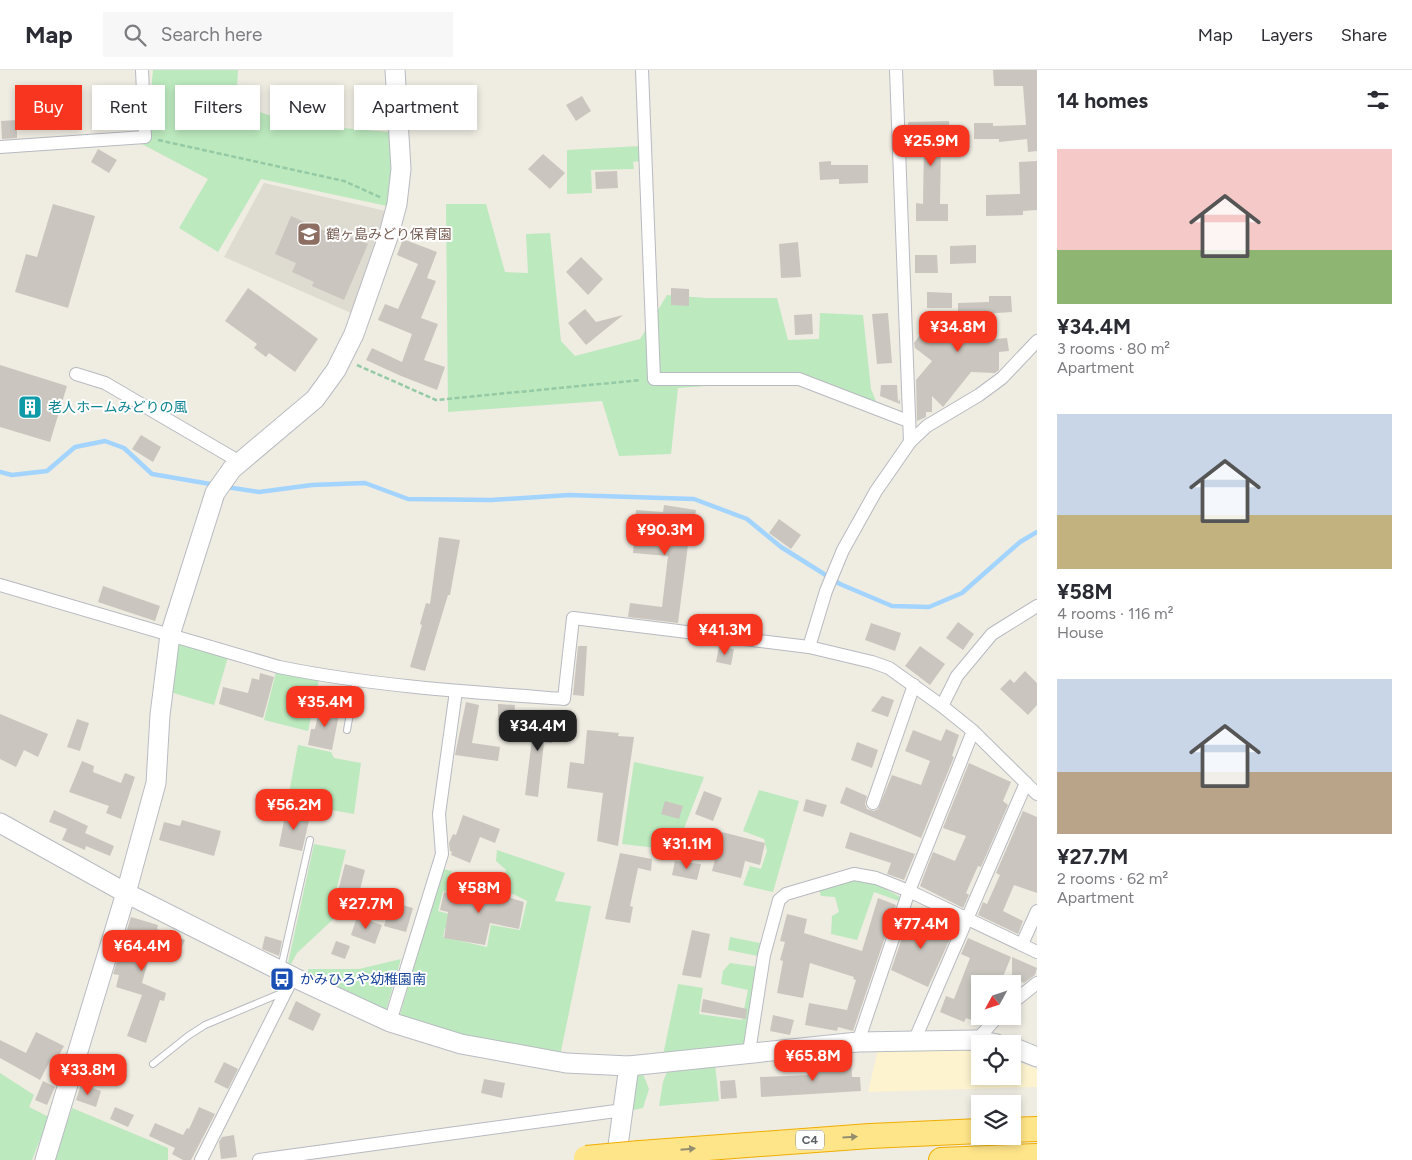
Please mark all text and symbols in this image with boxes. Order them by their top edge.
search box [103,12,453,57]
text: Map [25,20,73,49]
icon: search [121,21,149,49]
text: Search here [161,23,262,46]
text: Map [1198,24,1233,46]
text: Layers [1261,24,1313,46]
text: Share [1341,24,1387,46]
chip: Buy [15,85,82,130]
chip: Rent [92,85,165,130]
chip: Filters [175,85,260,130]
chip: New [270,85,344,130]
chip: Apartment [354,85,477,130]
icon: filters [1364,86,1392,114]
text: 14 homes [1057,88,1148,113]
pin: ¥25.9M [890,124,972,167]
text: ¥25.9M [903,131,959,150]
icon: home [1180,181,1270,271]
school or university icon: 鶴ヶ島みどり保育園 [296,221,322,247]
place label: 鶴ヶ島みどり保育園 [326,226,452,243]
pin: ¥34.8M [917,310,999,353]
text: ¥34.4M [1057,314,1131,339]
text: ¥34.8M [930,317,986,336]
text: 3 rooms · 80 m² [1057,339,1170,358]
text: Apartment [1057,358,1134,377]
building icon: 老人ホームみどりの風 [17,394,43,420]
place label: 老人ホームみどりの風 [48,399,188,416]
icon: home [1180,446,1270,536]
pin: ¥90.3M [624,514,706,556]
text: ¥90.3M [637,520,693,539]
text: ¥58M [1057,579,1113,604]
text: 4 rooms · 116 m² [1057,604,1174,623]
pin: ¥41.3M [684,614,766,656]
text: ¥41.3M [699,620,752,639]
text: House [1057,623,1103,642]
pin: ¥35.4M [284,686,366,728]
text: ¥35.4M [297,692,353,711]
pin: ¥34.4M [497,710,579,752]
icon: home [1180,711,1270,801]
text: ¥34.4M [510,716,566,735]
pin: ¥56.2M [253,788,335,831]
text: ¥56.2M [266,795,322,814]
pin: ¥31.1M [646,828,728,870]
text: ¥31.1M [662,834,712,853]
text: ¥27.7M [1057,844,1128,869]
text: 2 rooms · 62 m² [1057,869,1168,888]
pin: ¥58M [449,872,509,914]
text: ¥58M [458,878,500,897]
pin: ¥27.7M [325,888,407,930]
text: Apartment [1057,888,1134,907]
text: ¥27.7M [339,894,393,913]
pin: ¥77.4M [880,908,962,950]
text: ¥77.4M [893,914,949,933]
pin: ¥64.4M [101,930,183,972]
text: ¥64.4M [114,936,170,955]
bus stop icon: かみひろや幼稚園南 [269,966,295,992]
place label: かみひろや幼稚園南 [300,971,426,988]
north arrow [971,975,1021,1025]
map controls [971,975,1021,1145]
button: locate [971,1035,1021,1085]
pin: ¥65.8M [772,1040,854,1082]
text: ¥65.8M [785,1046,841,1065]
pin: ¥33.8M [47,1054,129,1096]
text: ¥33.8M [61,1060,115,1079]
button: layers [971,1095,1021,1145]
road number: C4 [796,1130,824,1150]
one-way arrow [843,1133,859,1141]
one-way arrow [681,1145,697,1153]

